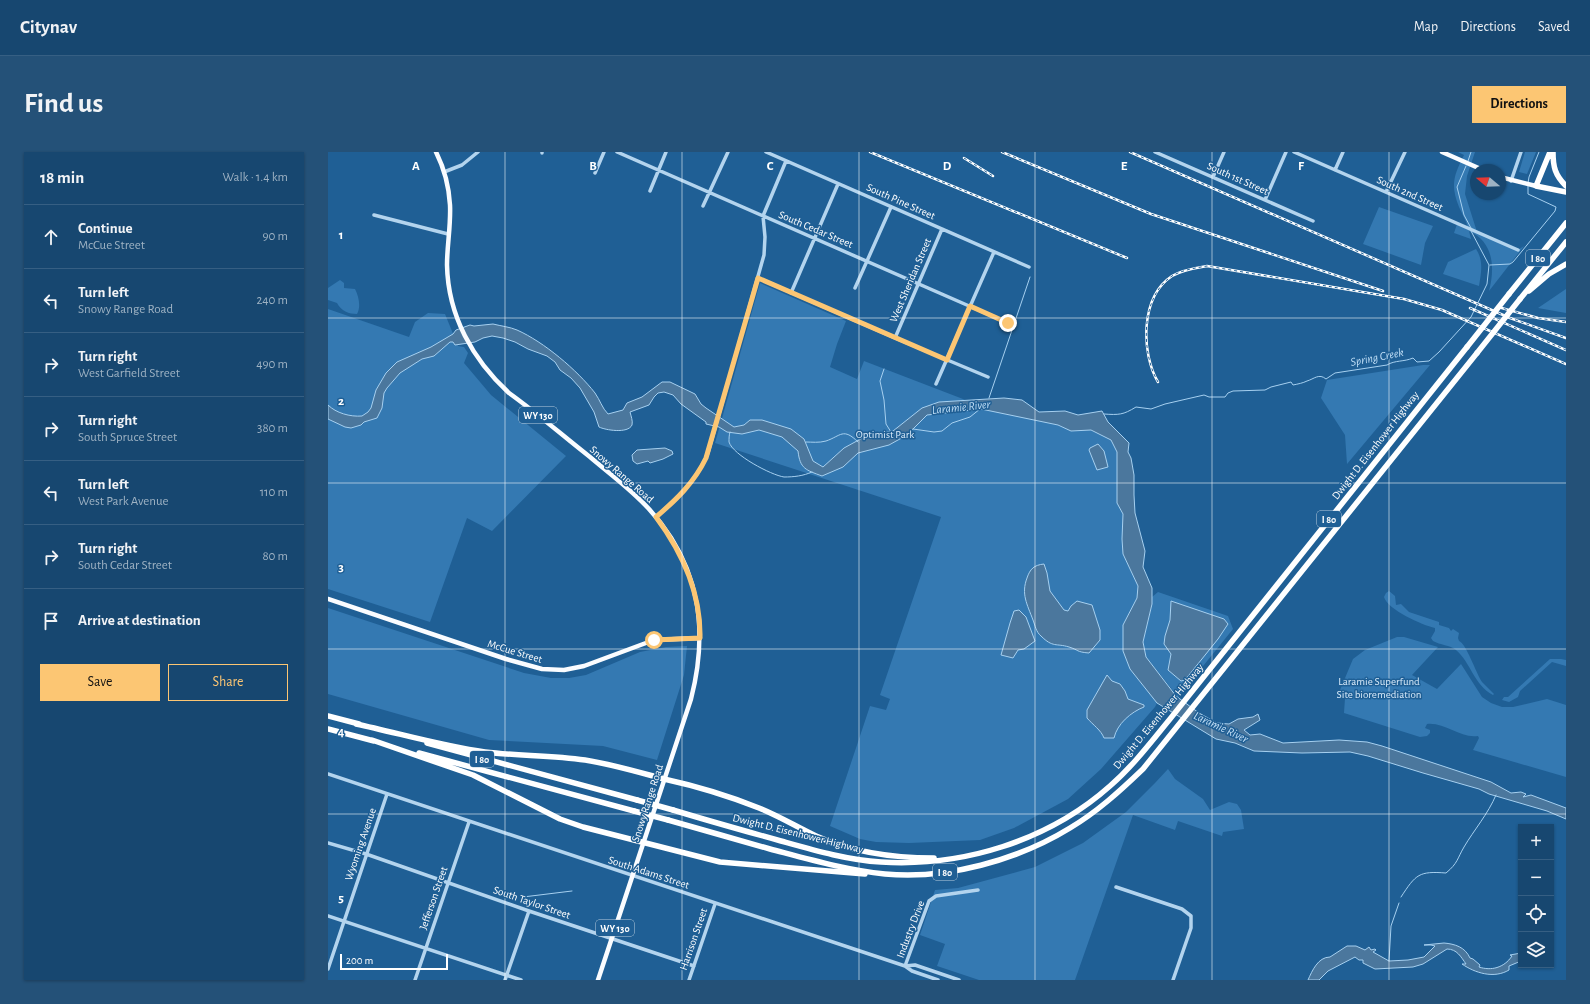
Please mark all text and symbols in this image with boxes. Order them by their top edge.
text: Citynav [20,18,77,37]
text: Map [1414,20,1438,34]
text: Directions [1460,20,1516,34]
text: Saved [1538,20,1570,34]
button: Directions [1472,86,1566,123]
text: Find us [24,90,103,118]
text: A [412,160,420,173]
text: B [589,160,597,173]
text: C [767,160,774,173]
text: D [943,160,952,173]
text: E [1121,160,1128,173]
street label: South 1st Street [1205,160,1271,197]
text: F [1298,160,1305,173]
north arrow [1470,164,1506,200]
text: 18 min [40,169,84,186]
text: Walk · 1.4 km [223,171,288,184]
street label: South 2nd Street [1375,174,1445,213]
street label: South Pine Street [865,181,937,222]
street label: South Cedar Street [777,209,855,250]
text: Continue [78,221,133,236]
icon: ahead [40,226,62,248]
text: 1 [339,229,343,242]
text: 90 m [262,230,288,243]
street label: West Sheridan Street [888,236,933,324]
text: McCue Street [78,239,145,252]
road number: I 80 [1526,250,1550,266]
text: Turn left [78,285,129,300]
icon: left [40,290,62,312]
text: 240 m [256,294,288,307]
text: Snowy Range Road [78,303,173,316]
route end [999,314,1017,332]
water label: Spring Creek [1349,346,1405,369]
text: Turn right [78,349,137,364]
icon: right [40,354,62,376]
text: 490 m [256,358,288,371]
text: West Garfield Street [78,367,180,380]
street label: Dwight D. Eisenhower Highway [1330,389,1421,501]
text: 2 [338,395,344,408]
water label: Laramie River [931,398,992,416]
road number: WY 130 [519,407,557,423]
text: Turn right [78,413,137,428]
icon: right [40,418,62,440]
text: 380 m [257,422,288,435]
park label: Optimist Park [856,429,914,440]
text: South Spruce Street [78,431,177,444]
street label: Snowy Range Road [588,444,656,505]
text: Turn left [78,477,129,492]
icon: left [40,482,62,504]
text: 110 m [260,486,288,499]
text: West Park Avenue [78,495,169,508]
road number: I 80 [1317,511,1341,527]
text: Turn right [78,541,137,556]
icon: right [40,546,62,568]
text: 80 m [262,550,288,563]
text: South Cedar Street [78,559,172,572]
text: 3 [338,561,344,574]
icon: arrive [40,610,62,632]
text: Arrive at destination [78,613,201,628]
route start [645,631,663,649]
street label: McCue Street [486,638,544,665]
street label: Dwight D. Eisenhower Highway [1111,661,1206,771]
button: Save [40,664,160,701]
button: Share [168,664,288,701]
park label: Laramie Superfund Site bioremediation [1337,676,1421,700]
water label: Laramie River [1192,709,1251,745]
text: 4 [338,726,345,739]
road number: I 80 [470,751,494,767]
street label: Snowy Range Road [630,763,665,843]
street label: Wyoming Avenue [343,807,378,882]
street label: Dwight D. Eisenhower Highway [732,812,864,855]
map controls [1518,824,1554,968]
button: + [1518,824,1554,860]
street label: South Adams Street [607,854,691,891]
button: − [1518,860,1554,896]
road number: I 80 [933,864,957,880]
street label: Jefferson Street [418,865,450,931]
street label: South Taylor Street [492,884,572,921]
text: 5 [338,892,344,905]
button: locate [1518,896,1554,932]
street label: Industry Drive [894,899,926,959]
street label: Harrison Street [678,906,709,972]
road number: WY 130 [596,920,634,936]
button: layers [1518,932,1554,968]
scale bar [340,952,448,971]
text: 200 m [346,955,373,966]

